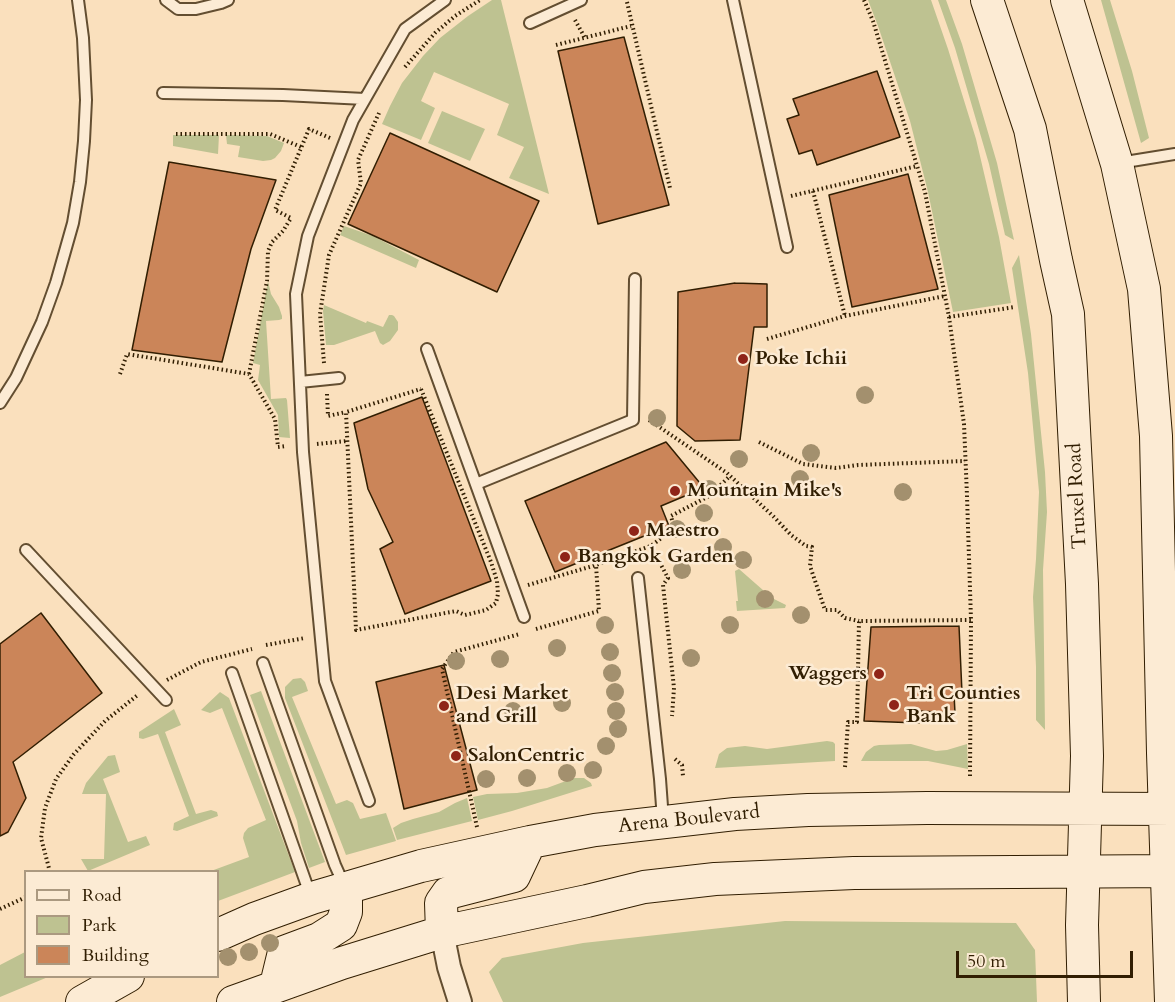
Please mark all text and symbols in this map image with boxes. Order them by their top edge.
place label: Poke Ichii [755,347,847,371]
marker: Poke Ichii [736,352,750,366]
street label: Truxel Road [1063,442,1093,550]
place label: Mountain Mike's [687,479,842,503]
marker: Mountain Mike's [668,484,682,498]
place label: Maestro [646,519,719,543]
marker: Maestro [627,524,641,538]
place label: Bangkok Garden [577,545,734,569]
marker: Bangkok Garden [558,550,572,564]
place label: Waggers [788,662,867,686]
marker: Waggers [872,667,886,681]
place label: Desi Market and Grill [456,682,568,729]
place label: Tri Counties Bank [906,682,1021,729]
marker: Tri Counties Bank [887,698,901,712]
marker: Desi Market and Grill [437,699,451,713]
place label: SalonCentric [468,744,585,768]
marker: SalonCentric [449,749,463,763]
street label: Arena Boulevard [617,801,761,839]
legend [24,870,219,978]
text: Road [82,883,122,908]
text: Park [82,913,117,938]
scale bar [959,939,1136,977]
text: Building [82,943,149,968]
text: 50 m [967,949,1006,974]

